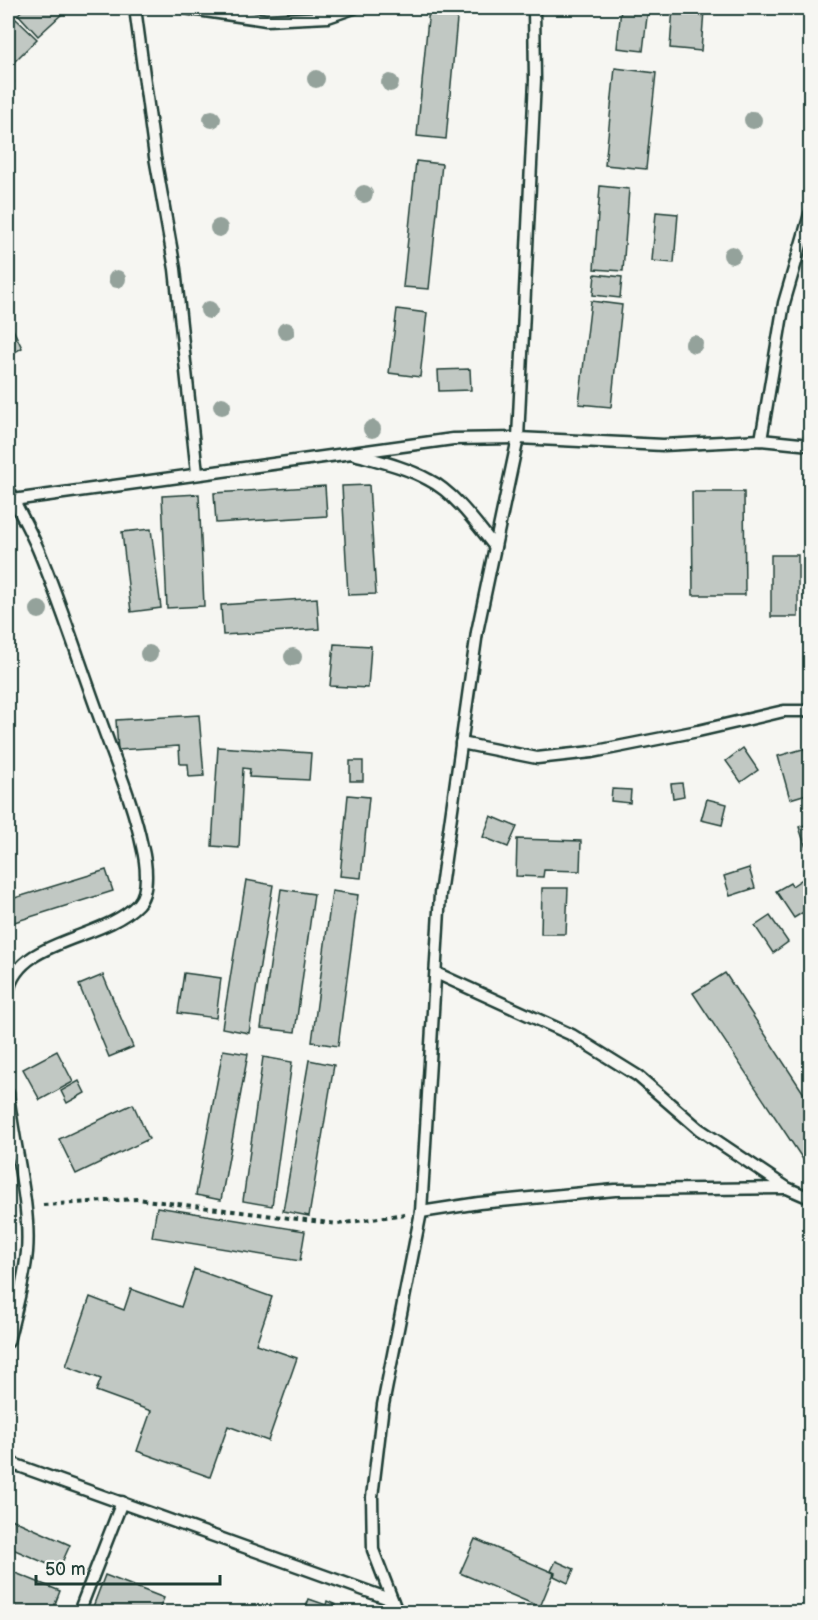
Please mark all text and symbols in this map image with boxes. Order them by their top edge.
scale bar [36,1548,220,1586]
text: 50 m [45,1559,86,1580]

